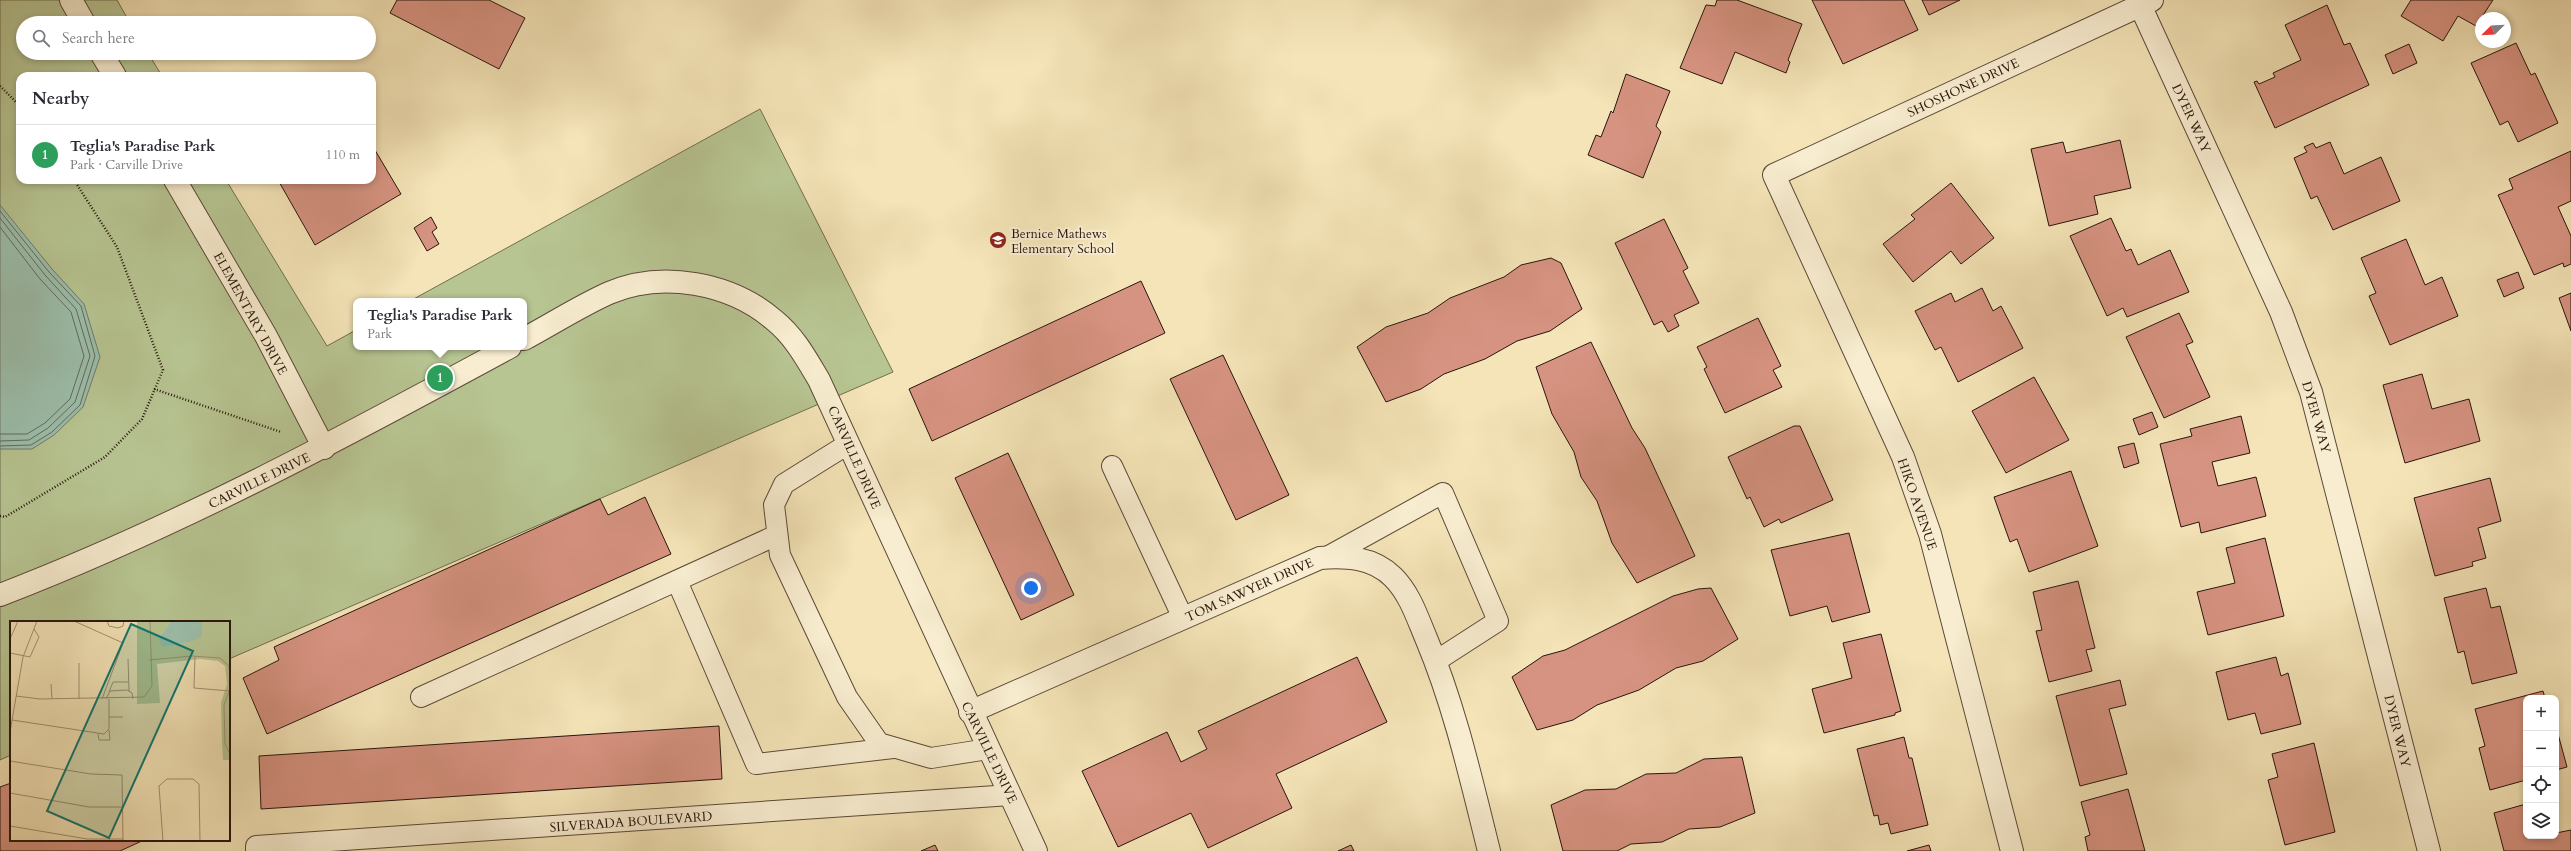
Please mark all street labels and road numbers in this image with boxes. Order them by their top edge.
street label: SHOSHONE DRIVE [1905,54,2022,122]
street label: DYER WAY [2167,81,2215,156]
street label: ELEMENTARY DRIVE [209,249,291,378]
street label: DYER WAY [2297,379,2335,456]
street label: CARVILLE DRIVE [823,403,885,512]
street label: CARVILLE DRIVE [206,448,313,513]
street label: HIKO AVENUE [1893,456,1941,553]
street label: TOM SAWYER DRIVE [1183,554,1316,626]
street label: DYER WAY [2379,693,2415,770]
street label: CARVILLE DRIVE [957,699,1022,806]
street label: SILVERADA BOULEVARD [549,807,713,837]

